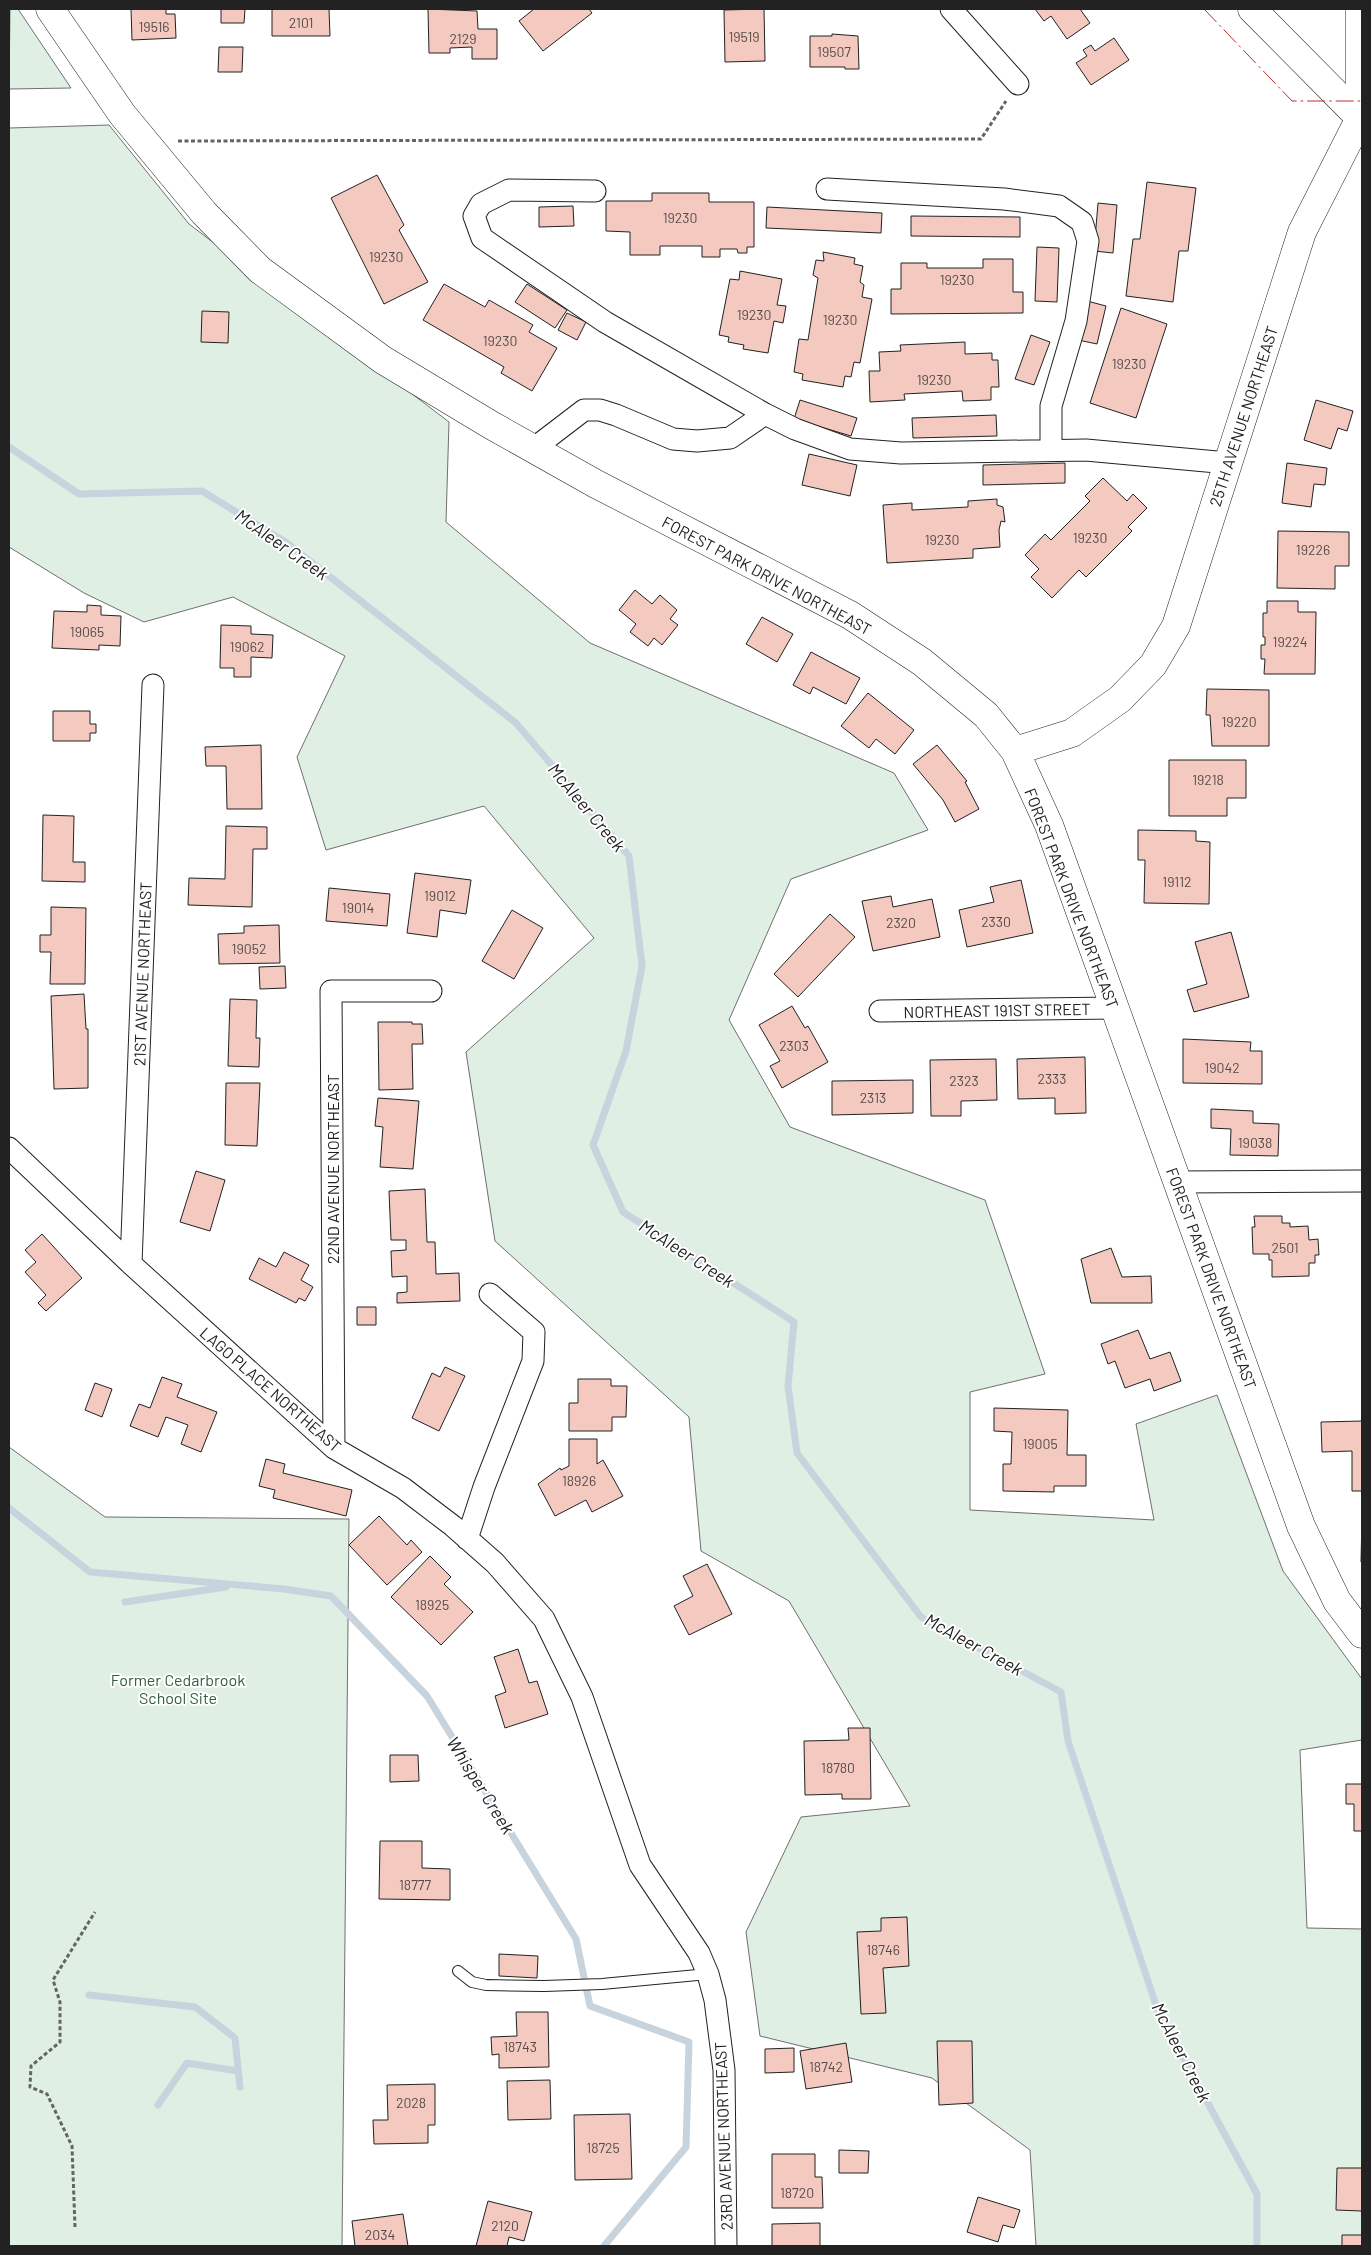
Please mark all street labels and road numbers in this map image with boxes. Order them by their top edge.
street label: 25TH AVENUE NORTHEAST [1205,323,1281,509]
street label: FOREST PARK DRIVE NORTHEAST [659,512,875,638]
street label: FOREST PARK DRIVE NORTHEAST [1021,785,1123,1011]
street label: 21ST AVENUE NORTHEAST [129,882,155,1066]
street label: NORTHEAST 191ST STREET [903,999,1091,1021]
street label: 22ND AVENUE NORTHEAST [323,1074,342,1264]
street label: FOREST PARK DRIVE NORTHEAST [1163,1165,1261,1391]
street label: LAGO PLACE NORTHEAST [197,1323,345,1455]
street label: 23RD AVENUE NORTHEAST [710,2041,736,2231]

